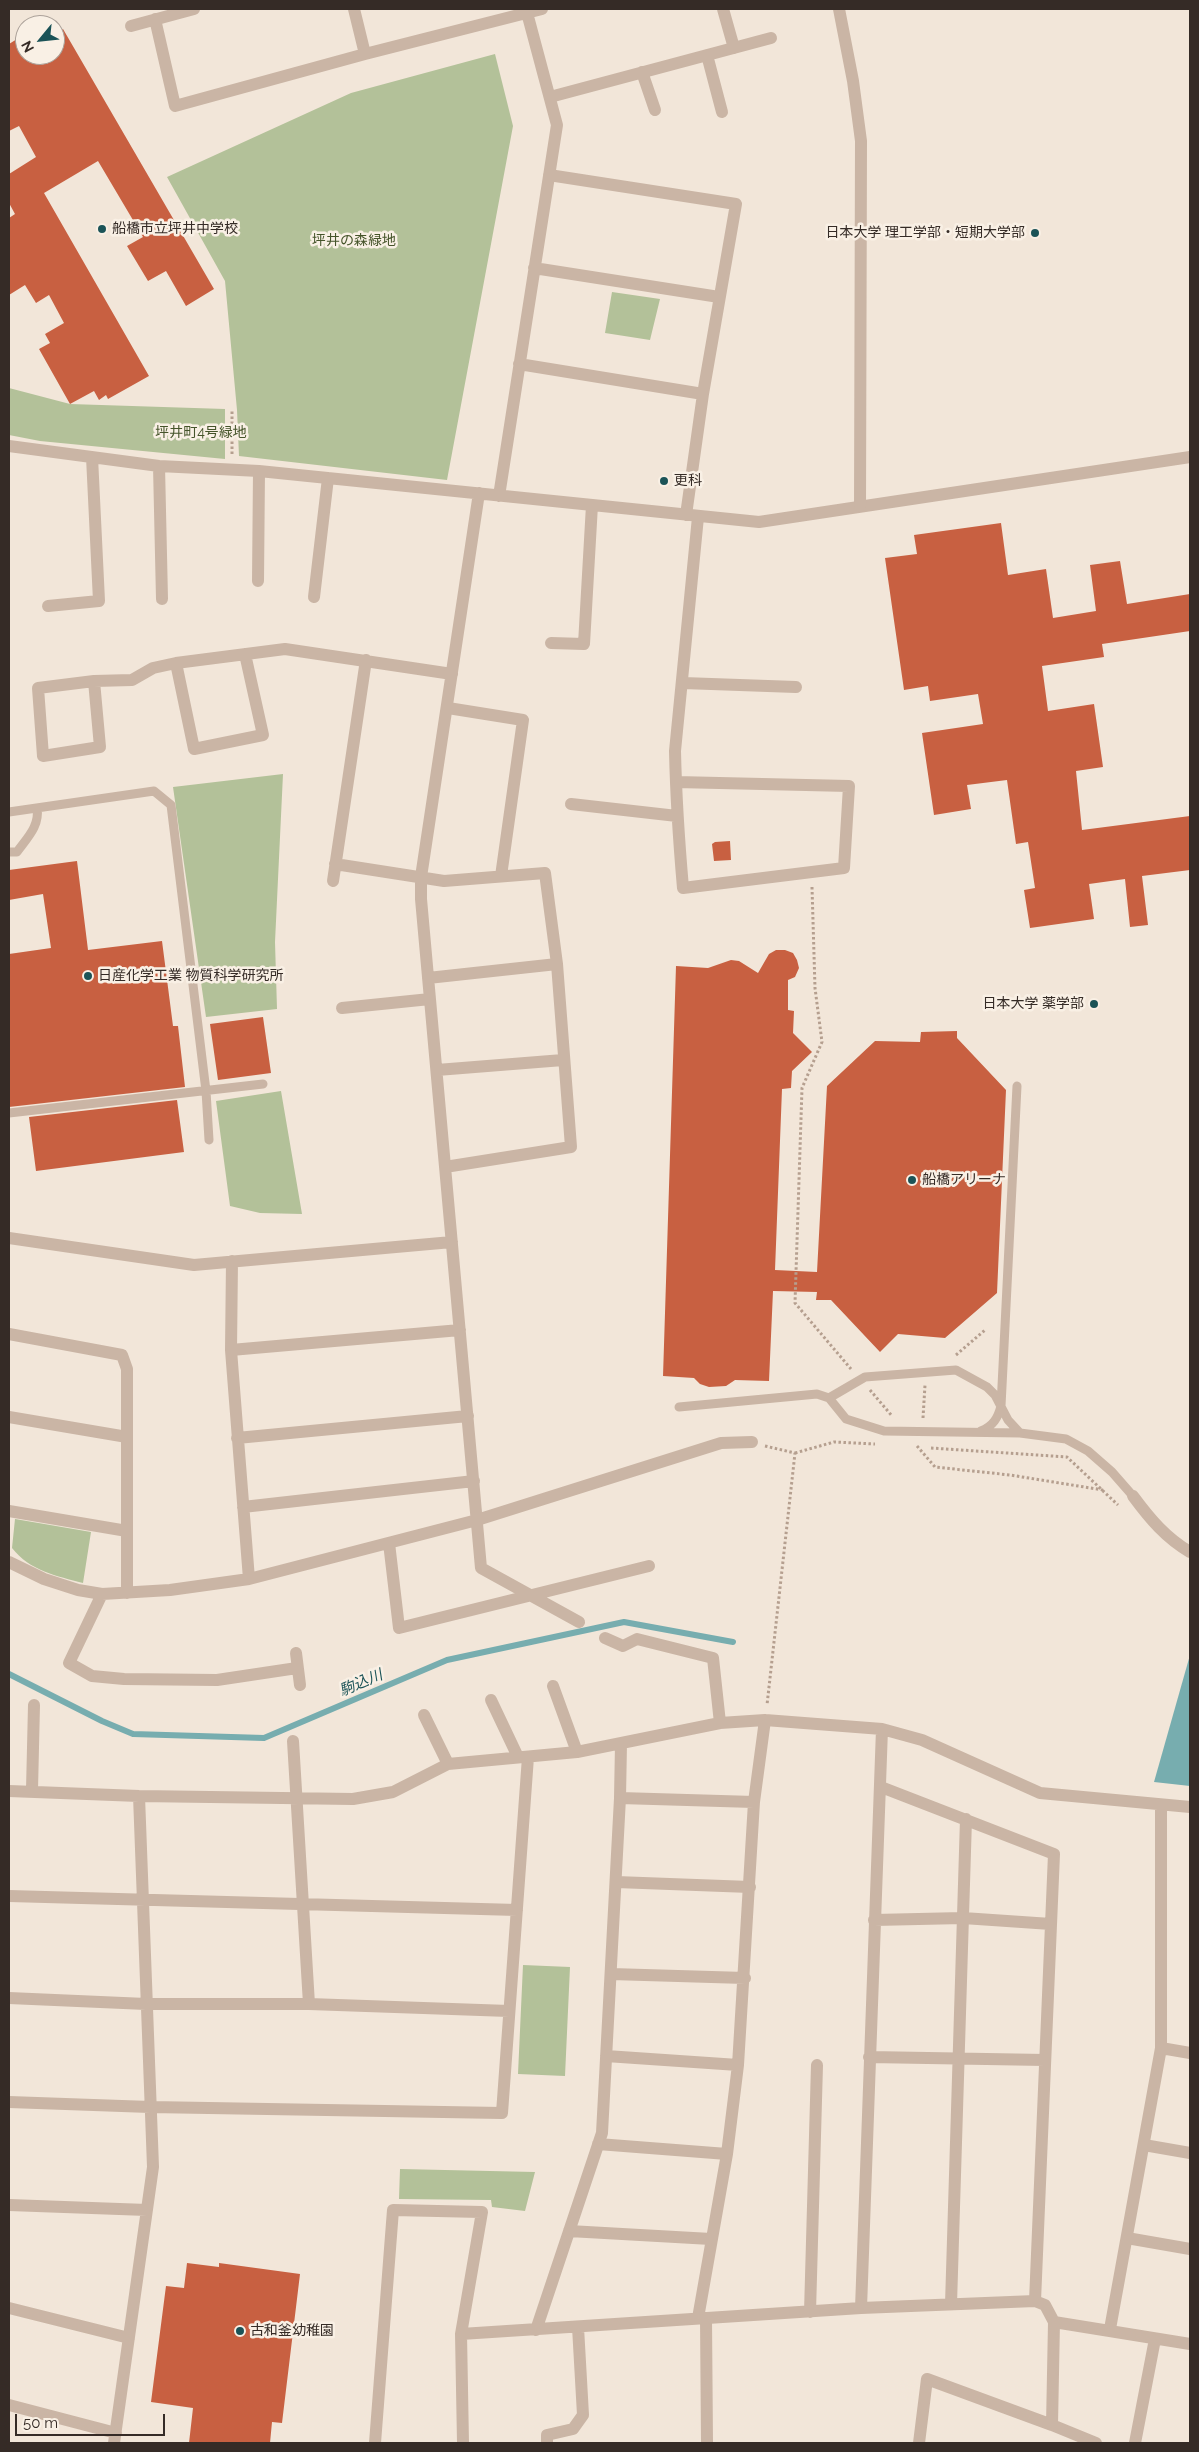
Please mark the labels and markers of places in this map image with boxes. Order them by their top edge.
place label: 船橋市立坪井中学校 [112,221,238,237]
marker: 船橋市立坪井中学校 [96,223,108,235]
place label: 日本大学 理工学部・短期大学部 [825,225,1025,241]
marker: 日本大学 理工学部・短期大学部 [1029,227,1041,239]
place label: 更科 [674,473,702,489]
marker: 更科 [658,475,670,487]
place label: 日産化学工業 物質科学研究所 [98,968,284,984]
marker: 日産化学工業 物質科学研究所 [82,970,94,982]
place label: 日本大学 薬学部 [982,996,1084,1012]
marker: 日本大学 薬学部 [1088,998,1100,1010]
place label: 船橋アリーナ [922,1172,1006,1188]
marker: 船橋アリーナ [906,1174,918,1186]
place label: 古和釜幼稚園 [250,2323,334,2339]
marker: 古和釜幼稚園 [234,2325,246,2337]

